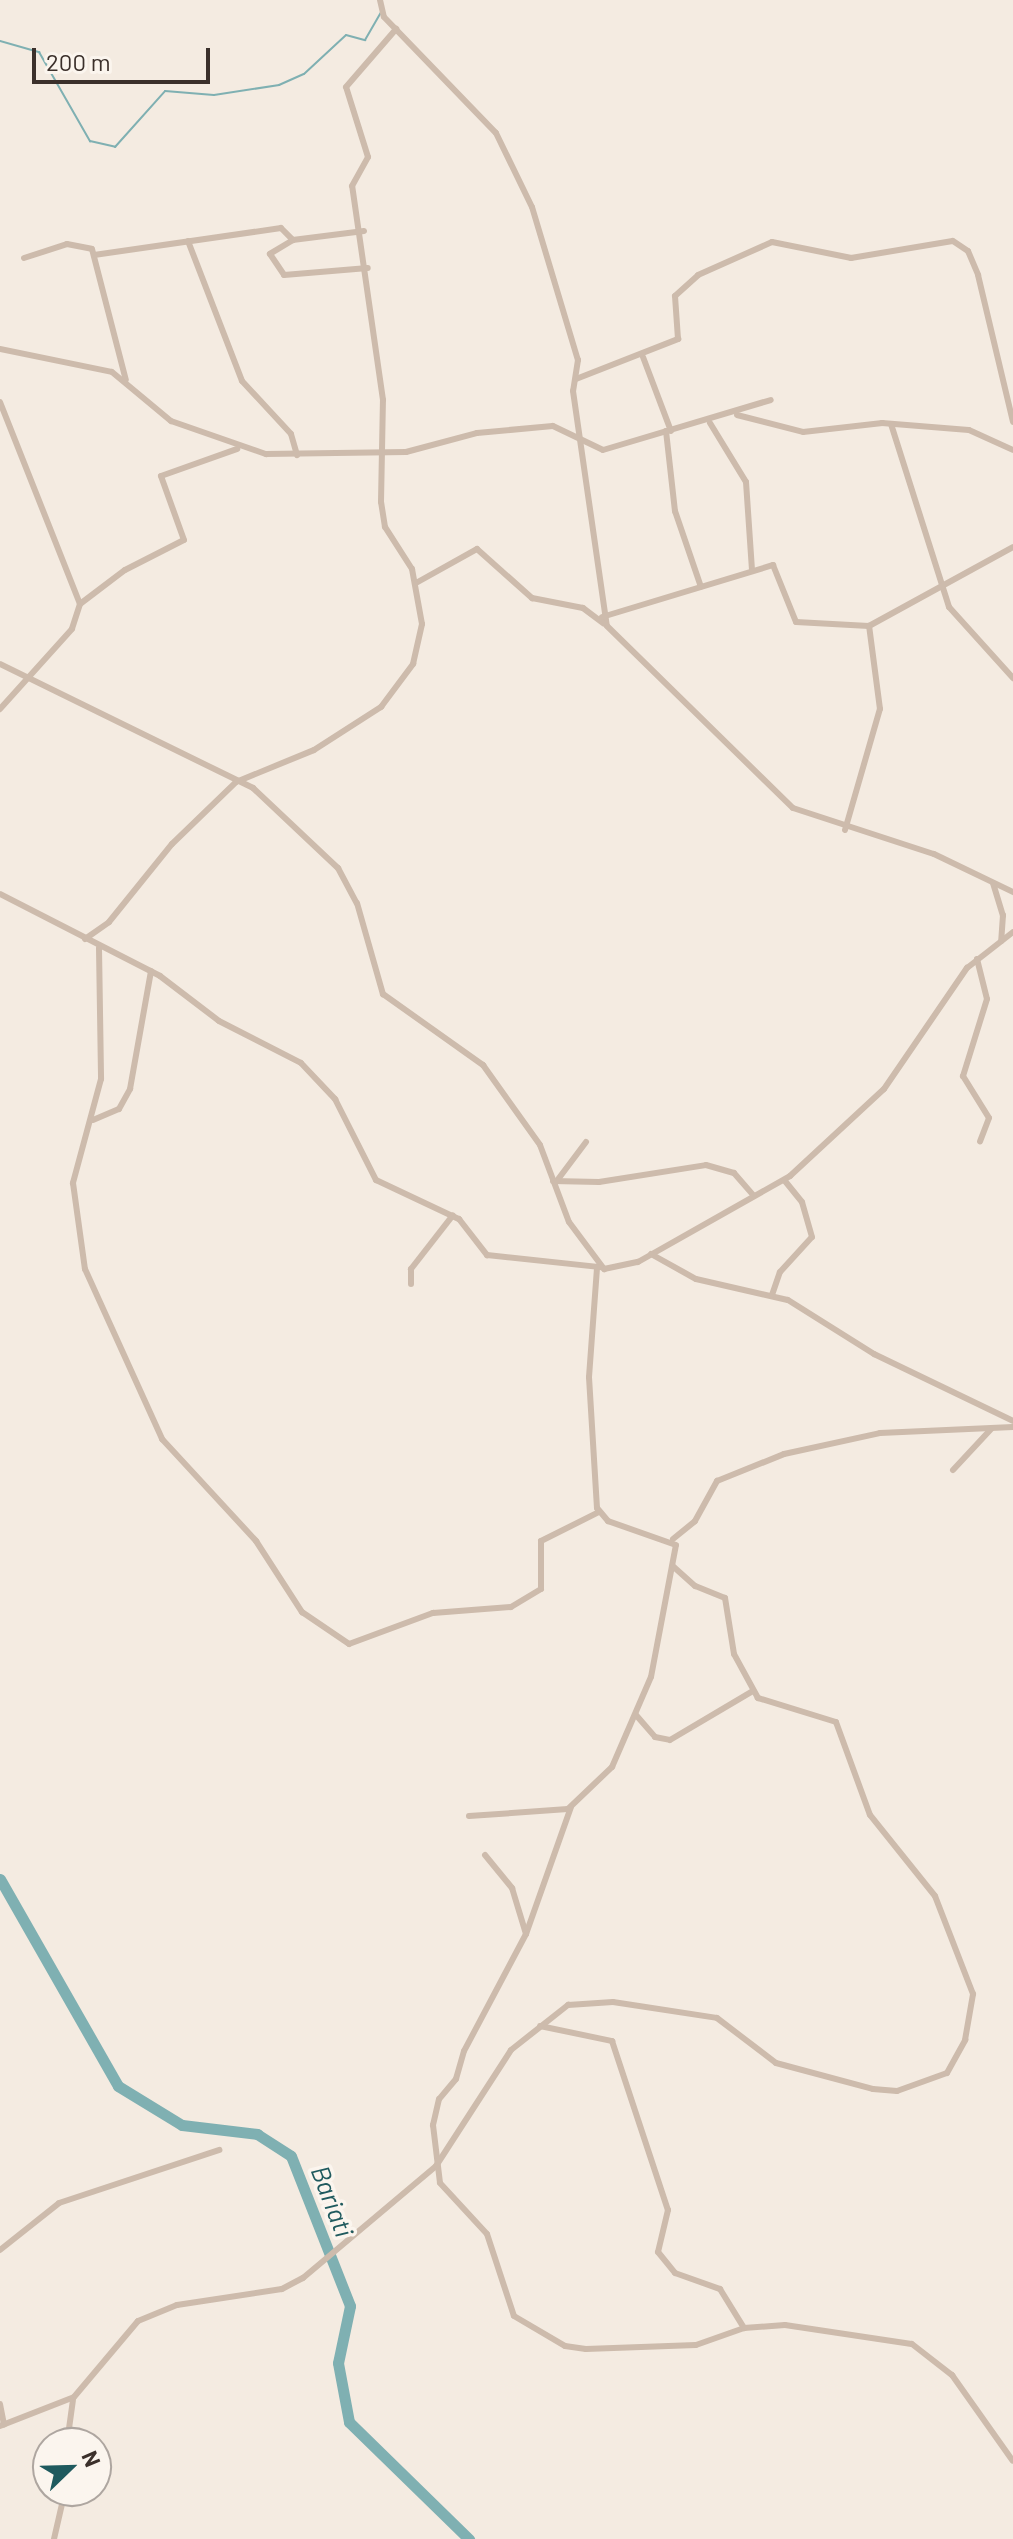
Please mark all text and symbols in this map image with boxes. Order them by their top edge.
scale bar [36,32,214,82]
text: 200 m [46,47,111,76]
water label: Bariati [305,2161,361,2241]
north arrow [32,2427,112,2507]
text: N [77,2447,107,2470]

